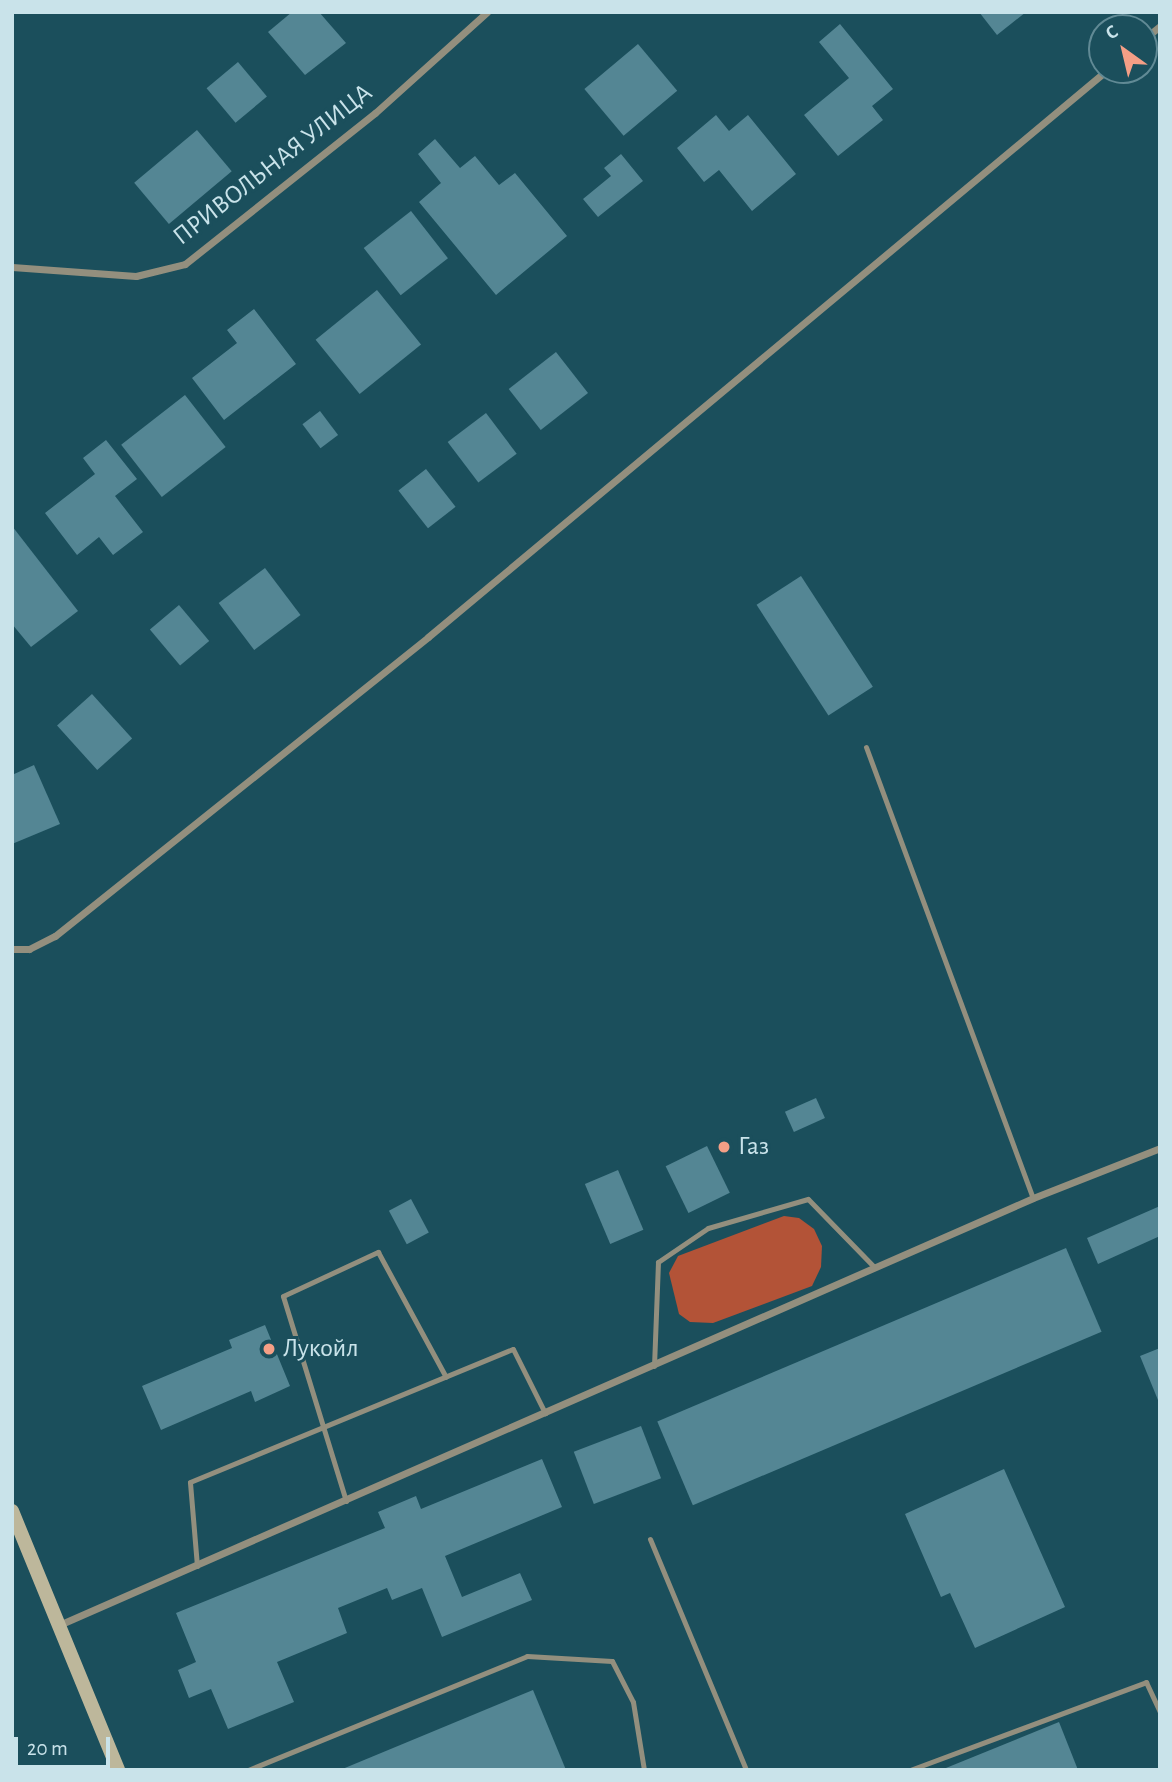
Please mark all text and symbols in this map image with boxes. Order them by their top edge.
north arrow [1088,14,1158,84]
text: С [1102,22,1122,44]
street label: ПРИВОЛЬНАЯ УЛИЦА [167,77,379,253]
place label: Газ [738,1131,769,1163]
marker: Газ [716,1139,732,1155]
place label: Лукойл [283,1333,359,1365]
marker: Лукойл [261,1341,277,1357]
scale bar [18,1722,114,1766]
text: 20 m [27,1738,68,1759]

